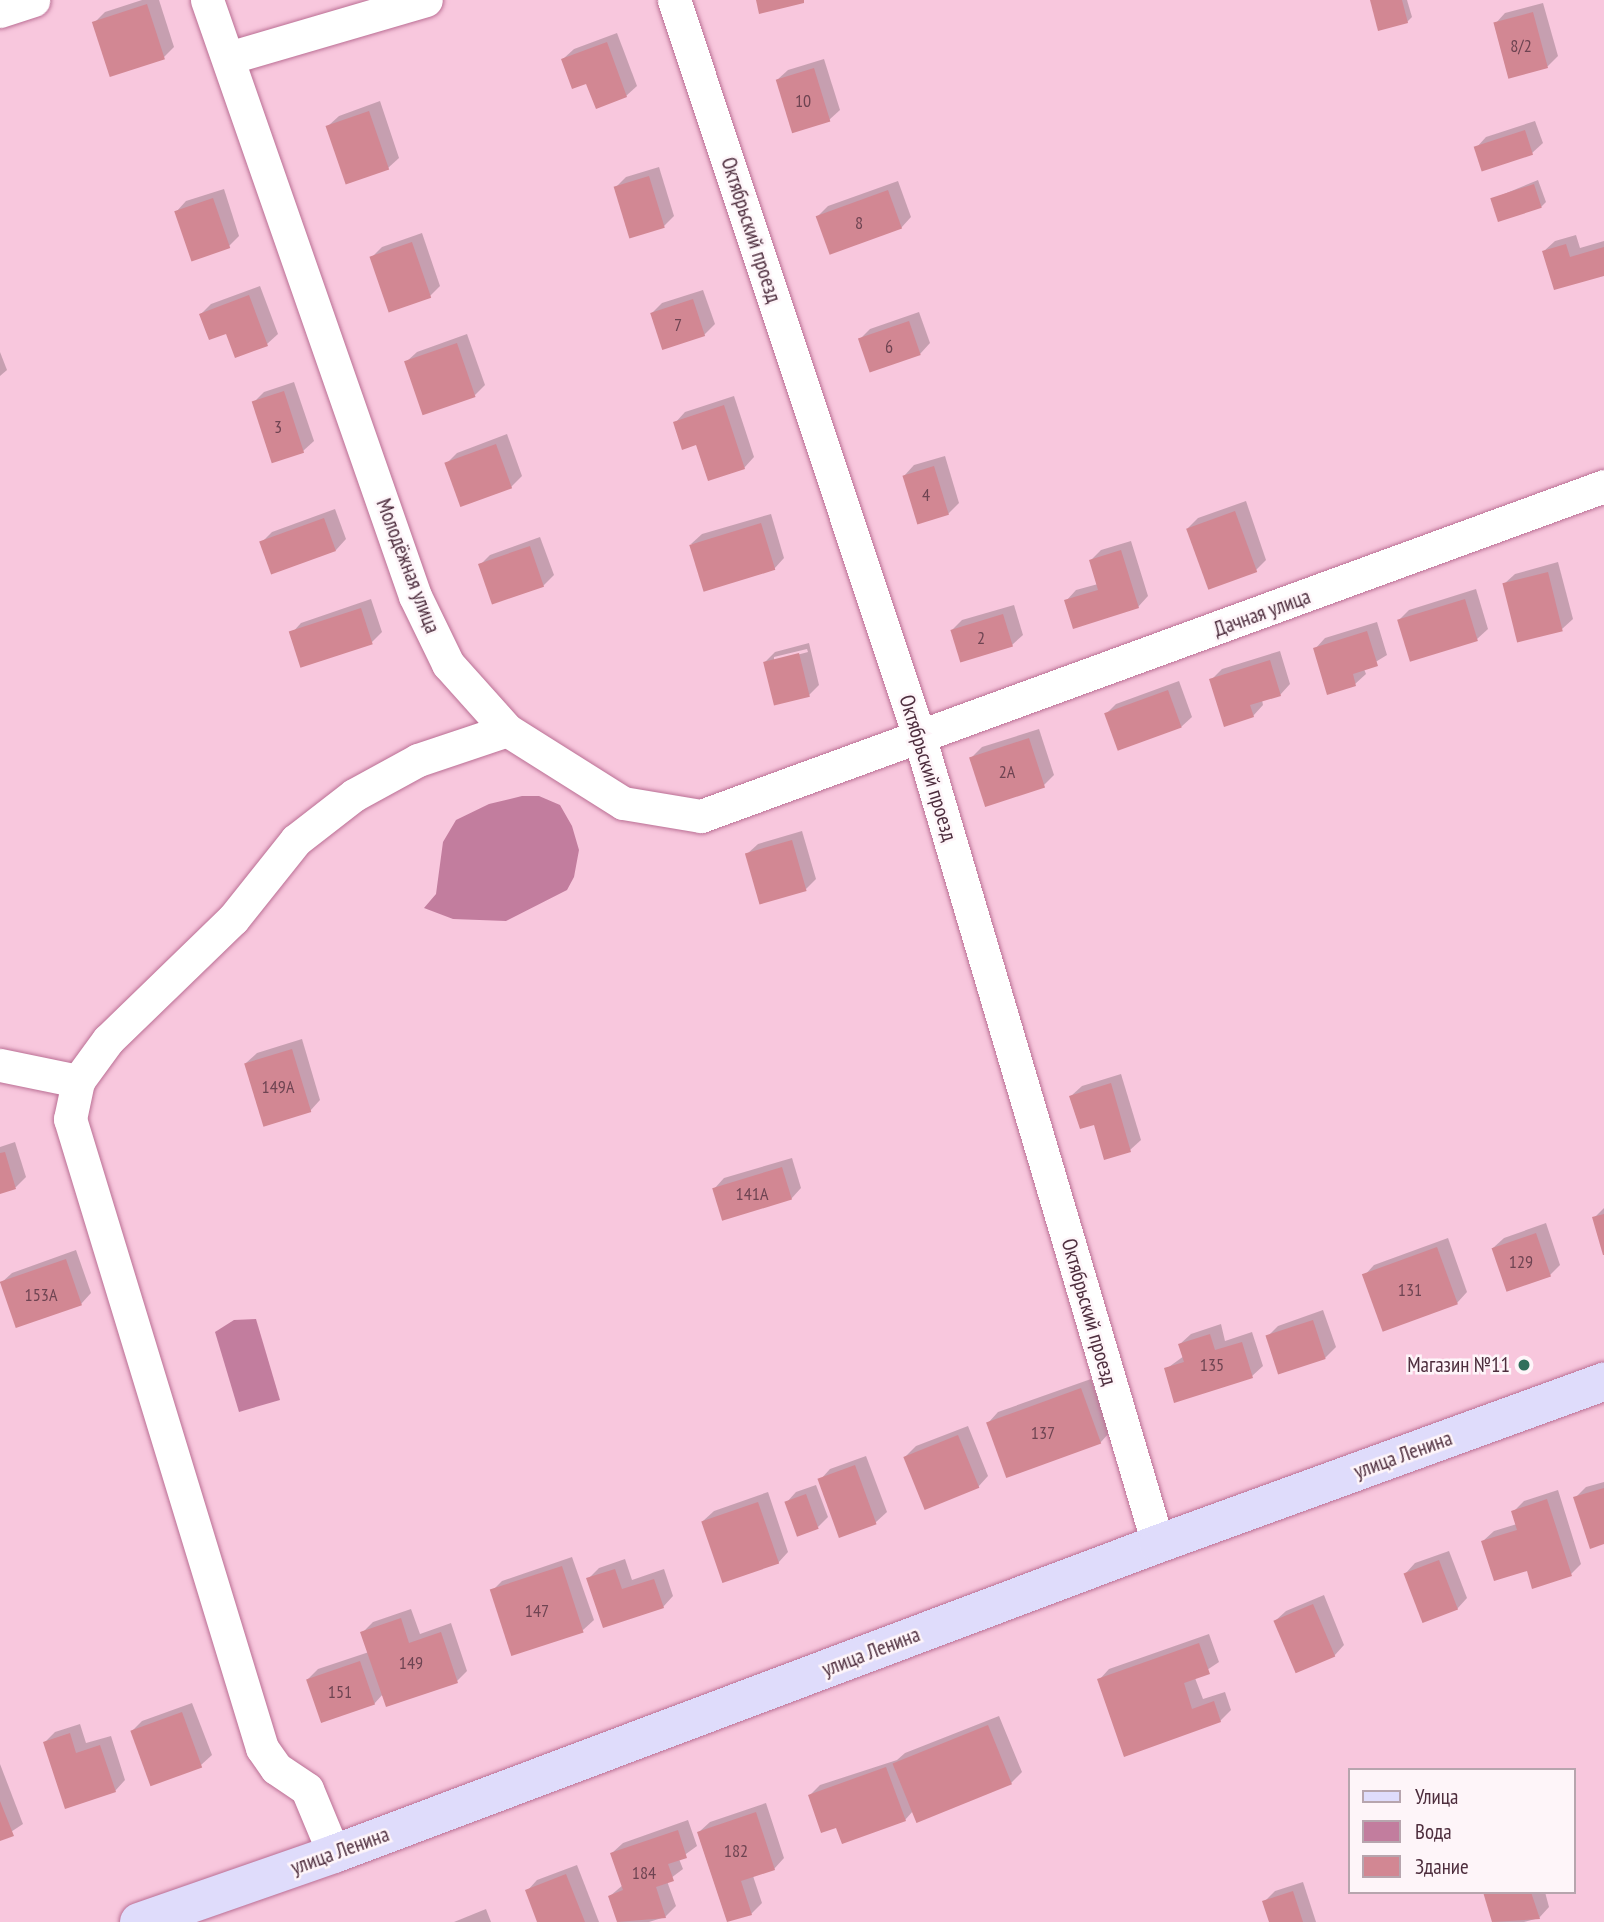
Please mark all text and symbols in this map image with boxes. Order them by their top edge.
house number: 8/2 [1510,35,1532,57]
house number: 10 [795,90,811,112]
street label: Октябрьский проезд [716,154,786,306]
house number: 8 [855,212,863,234]
house number: 7 [674,314,682,336]
house number: 6 [885,336,893,358]
house number: 3 [274,416,282,438]
house number: 4 [922,484,930,506]
street label: Молодёжная улица [371,495,445,637]
street label: Дачная улица [1210,584,1314,642]
house number: 2 [977,627,985,649]
street label: Октябрьский проезд [894,692,962,844]
house number: 2А [999,761,1015,783]
house number: 149А [262,1076,294,1098]
house number: 141А [736,1183,768,1205]
street label: Октябрьский проезд [1056,1236,1122,1388]
house number: 129 [1509,1251,1533,1273]
house number: 131 [1398,1279,1422,1301]
house number: 153А [25,1284,57,1306]
place label: Магазин №11 [1407,1352,1510,1378]
house number: 135 [1200,1354,1224,1376]
marker: Магазин №11 [1516,1357,1532,1373]
house number: 137 [1031,1422,1055,1444]
street label: улица Ленина [1350,1426,1456,1484]
house number: 147 [525,1600,549,1622]
street label: улица Ленина [819,1622,923,1682]
house number: 149 [399,1652,423,1674]
house number: 151 [328,1681,352,1703]
legend [1348,1768,1576,1894]
text: Улица [1415,1783,1458,1810]
text: Вода [1415,1818,1452,1845]
street label: улица Ленина [287,1822,393,1880]
house number: 182 [724,1840,748,1862]
text: Здание [1415,1853,1469,1880]
house number: 184 [632,1862,656,1884]

